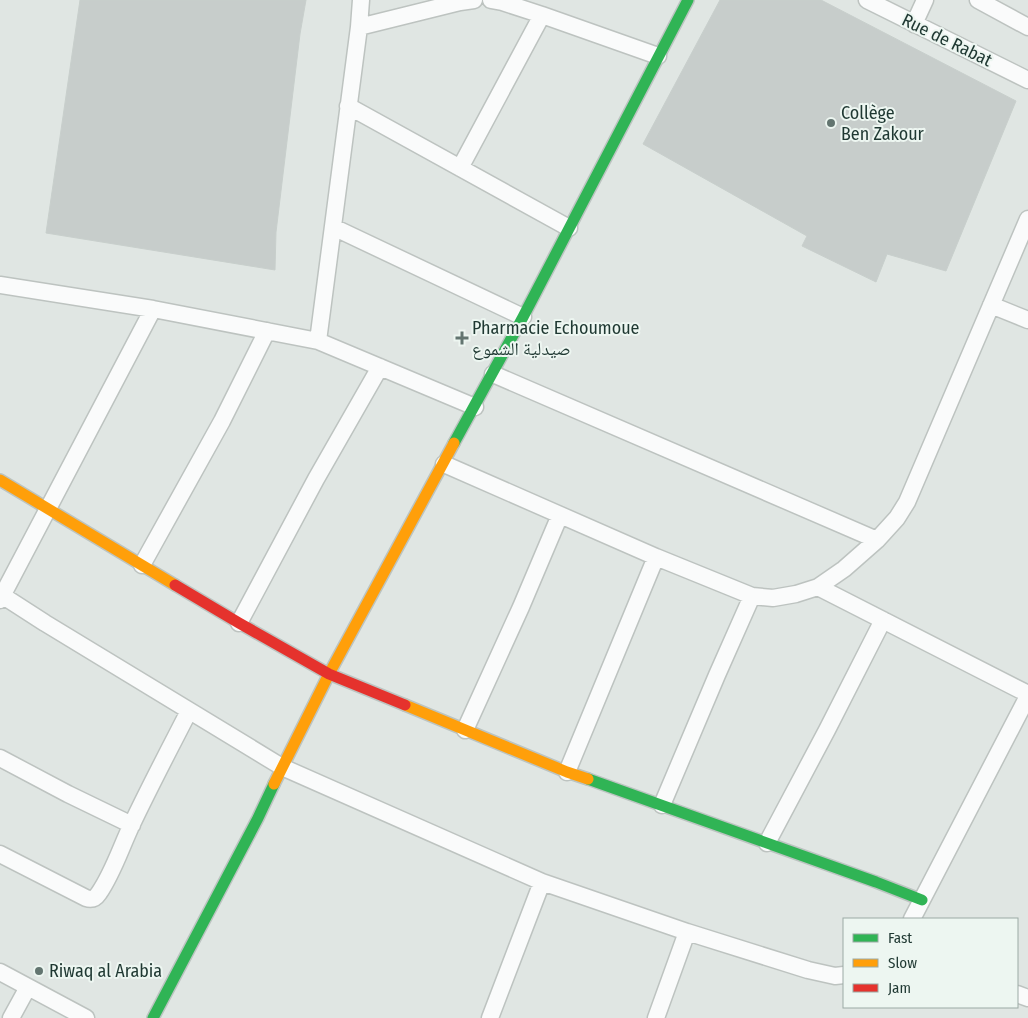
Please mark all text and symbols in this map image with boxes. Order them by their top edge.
street label: Rue de Rabat [898,9,996,71]
place label: Collège Ben Zakour [841,102,925,145]
marker: Collège Ben Zakour [825,117,837,129]
place label: Pharmacie Echoumoue صيدلية الشموع [472,317,640,360]
marker: Pharmacie Echoumoue صيدلية الشموع [456,332,468,344]
legend [843,918,1018,1008]
text: Fast [888,929,912,947]
text: Slow [888,954,917,972]
place label: Riwaq al Arabia [49,960,162,982]
marker: Riwaq al Arabia [33,965,45,977]
text: Jam [888,979,911,997]

